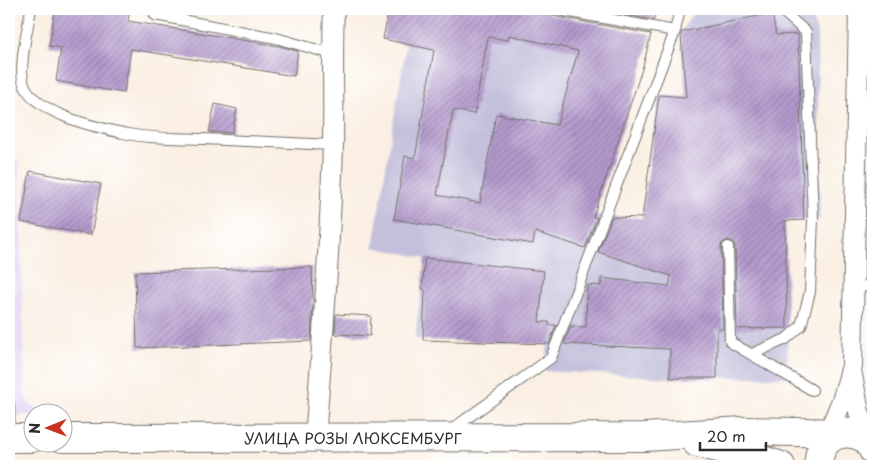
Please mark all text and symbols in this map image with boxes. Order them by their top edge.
north arrow [22,402,72,452]
scale bar [700,420,766,452]
text: N [24,423,45,434]
text: 20 m [707,424,746,447]
street label: УЛИЦА РОЗЫ ЛЮКСЕМБУРГ [244,426,462,449]

